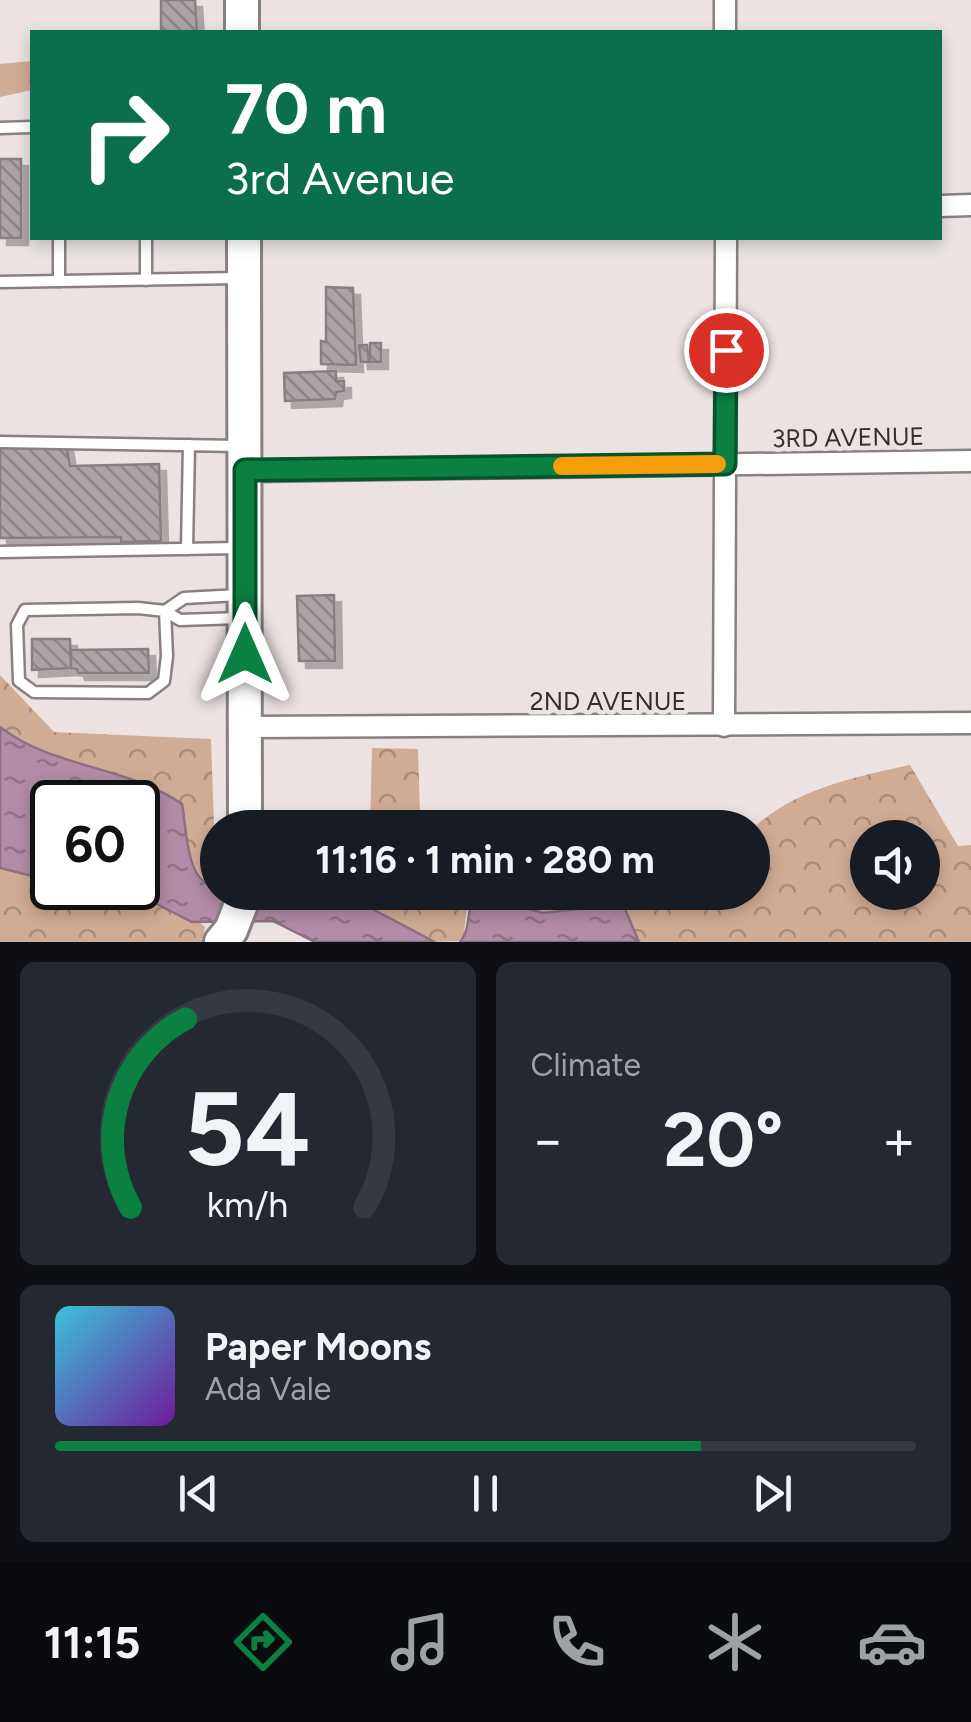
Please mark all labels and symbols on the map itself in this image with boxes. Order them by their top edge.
pin [684,308,769,393]
street label: 3RD AVENUE [772,421,924,453]
position arrow [193,602,297,706]
street label: 2ND AVENUE [530,686,686,716]
speed limit sign: 60 [30,780,160,910]

